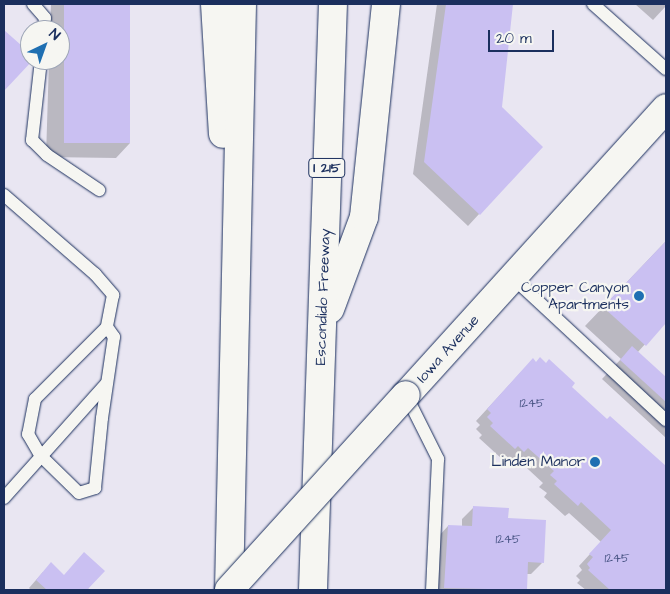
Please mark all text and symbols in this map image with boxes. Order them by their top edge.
north arrow [20,20,70,70]
scale bar [490,20,556,52]
text: N [44,24,64,45]
text: 20 m [496,28,532,49]
road number: I 215 [308,156,346,180]
street label: Escondido Freeway [312,228,334,366]
place label: Copper Canyon Apartments [521,278,629,313]
marker: Copper Canyon Apartments [633,290,645,302]
street label: Iowa Avenue [413,311,483,387]
house number: 1245 [519,397,545,411]
place label: Linden Manor [491,453,585,471]
marker: Linden Manor [589,456,601,468]
house number: 1245 [495,533,521,547]
house number: 1245 [604,552,630,566]

